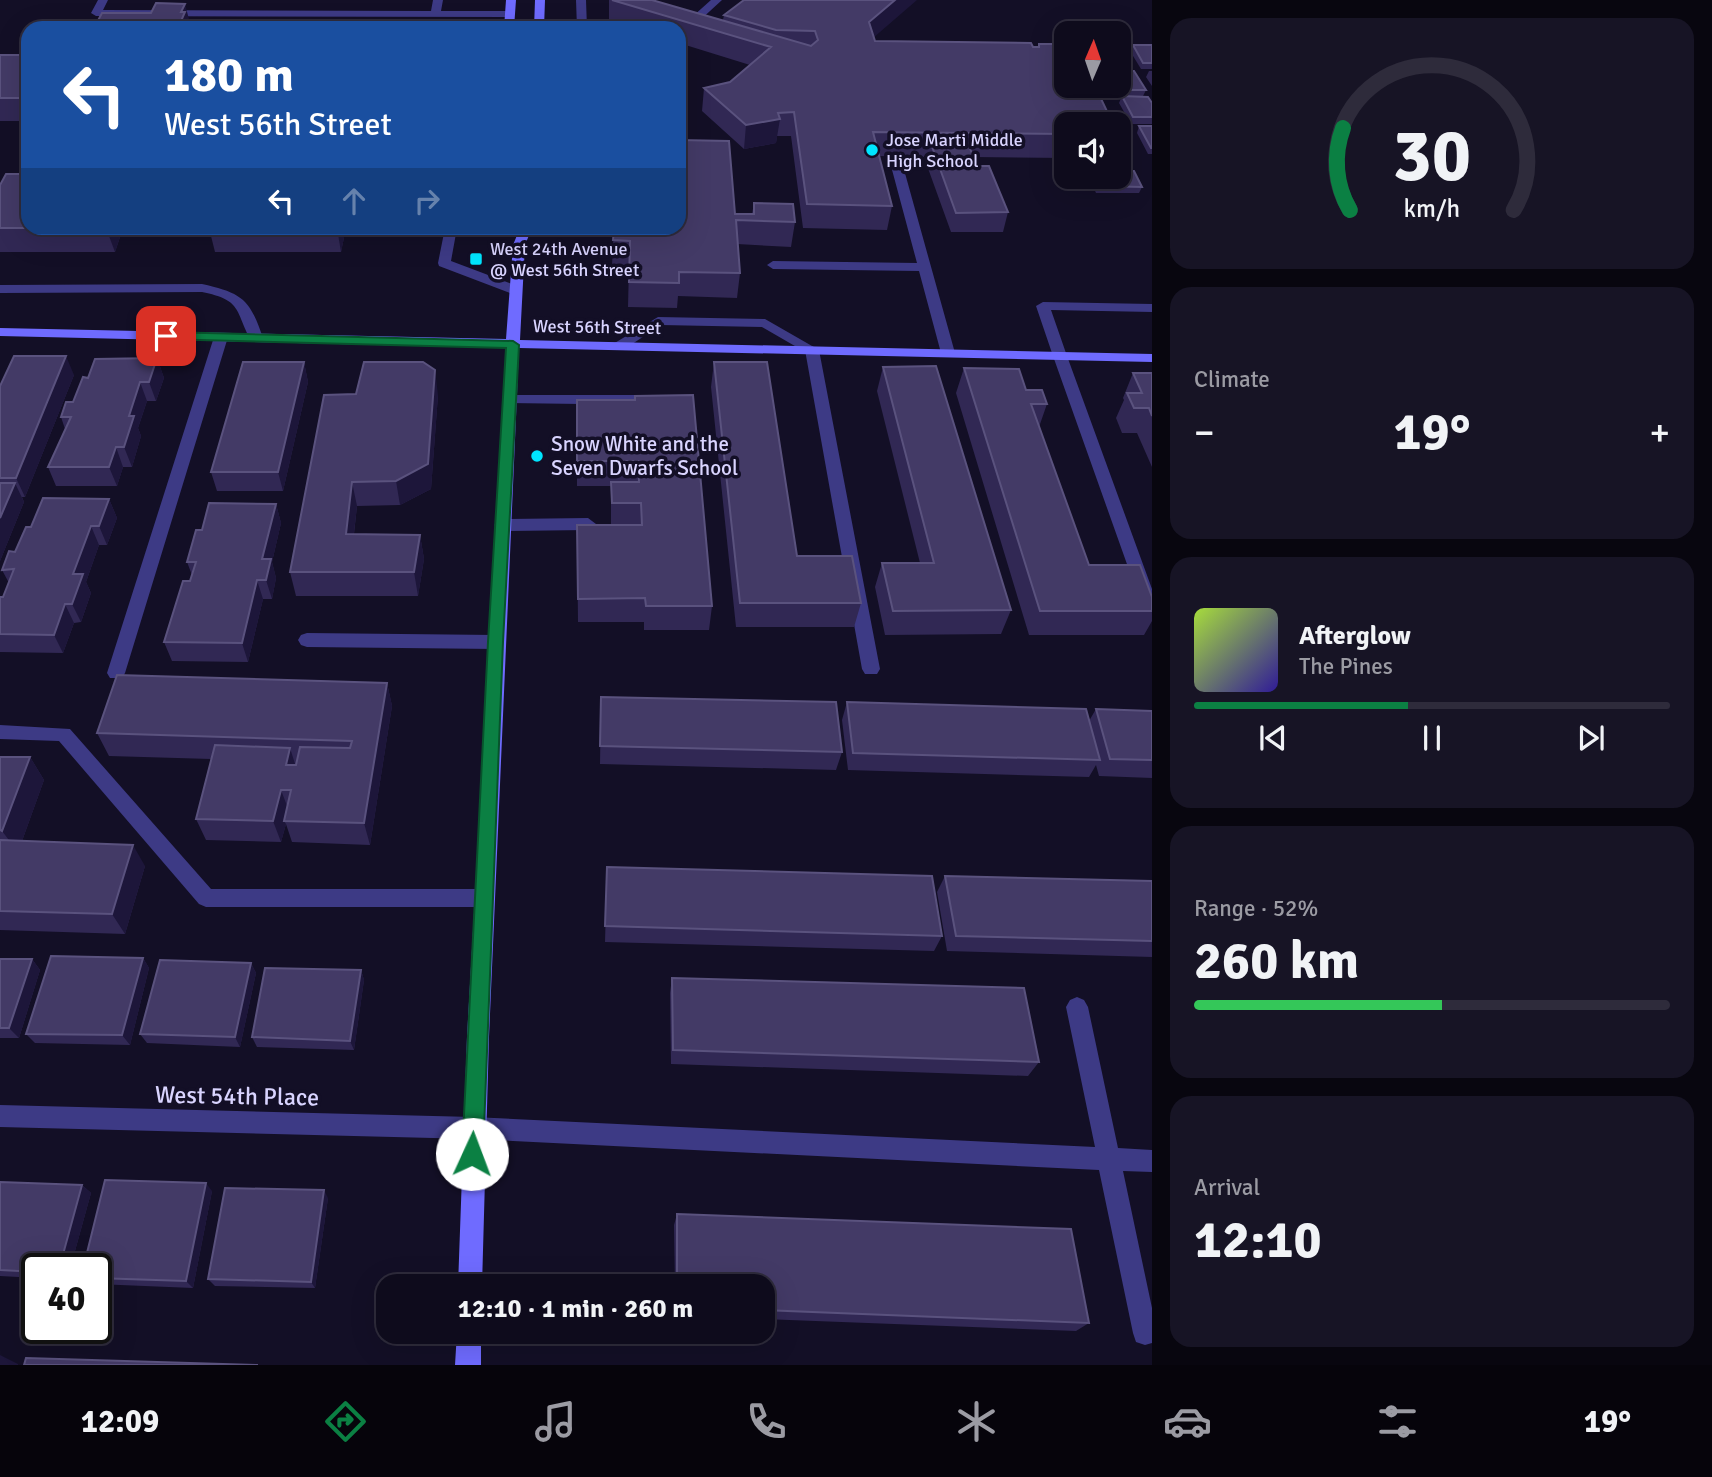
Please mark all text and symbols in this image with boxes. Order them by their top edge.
north arrow [1054,21,1130,98]
map controls [1054,21,1131,189]
text: 180 m [164,45,294,105]
icon: left [49,49,140,140]
text: West 56th Street [164,105,392,144]
button: sound [1054,112,1131,189]
text: 30 [1393,112,1471,201]
place label: Jose Marti Middle High School [886,129,1023,172]
marker: Jose Marti Middle High School [864,142,880,158]
icon: left [262,182,300,220]
icon: ahead [335,182,373,220]
icon: right [408,182,446,220]
text: km/h [1404,193,1460,224]
place label: West 24th Avenue @ West 56th Street [490,238,639,281]
marker: West 24th Avenue @ West 56th Street [468,251,484,267]
pin [136,306,196,366]
street label: West 56th Street [533,315,661,339]
icon: arrive [147,317,185,355]
text: Climate [1194,365,1270,394]
text: 19° [1394,400,1470,464]
text: − [1194,409,1215,456]
text: + [1649,409,1670,456]
place label: Snow White and the Seven Dwarfs School [551,431,738,481]
marker: Snow White and the Seven Dwarfs School [529,448,545,464]
text: Afterglow [1299,620,1411,652]
text: The Pines [1299,652,1393,681]
icon: previous [1254,719,1292,757]
icon: pause [1413,719,1451,757]
icon: next [1572,719,1610,757]
text: Range · 52% [1194,894,1318,923]
text: 260 km [1194,929,1359,993]
street label: West 54th Place [155,1080,319,1112]
position arrow [435,1117,509,1191]
text: Arrival [1194,1173,1260,1202]
text: 12:10 [1194,1208,1322,1272]
speed limit sign: 40 [21,1253,112,1344]
text: 12:10 · 1 min · 260 m [458,1293,693,1325]
icon: directions [321,1397,370,1446]
icon: music [531,1397,580,1446]
icon: phone [742,1397,791,1446]
icon: climate [952,1397,1001,1446]
icon: car [1163,1397,1212,1446]
icon: filters [1373,1397,1422,1446]
text: 12:09 [81,1402,159,1441]
text: 19° [1584,1402,1631,1441]

